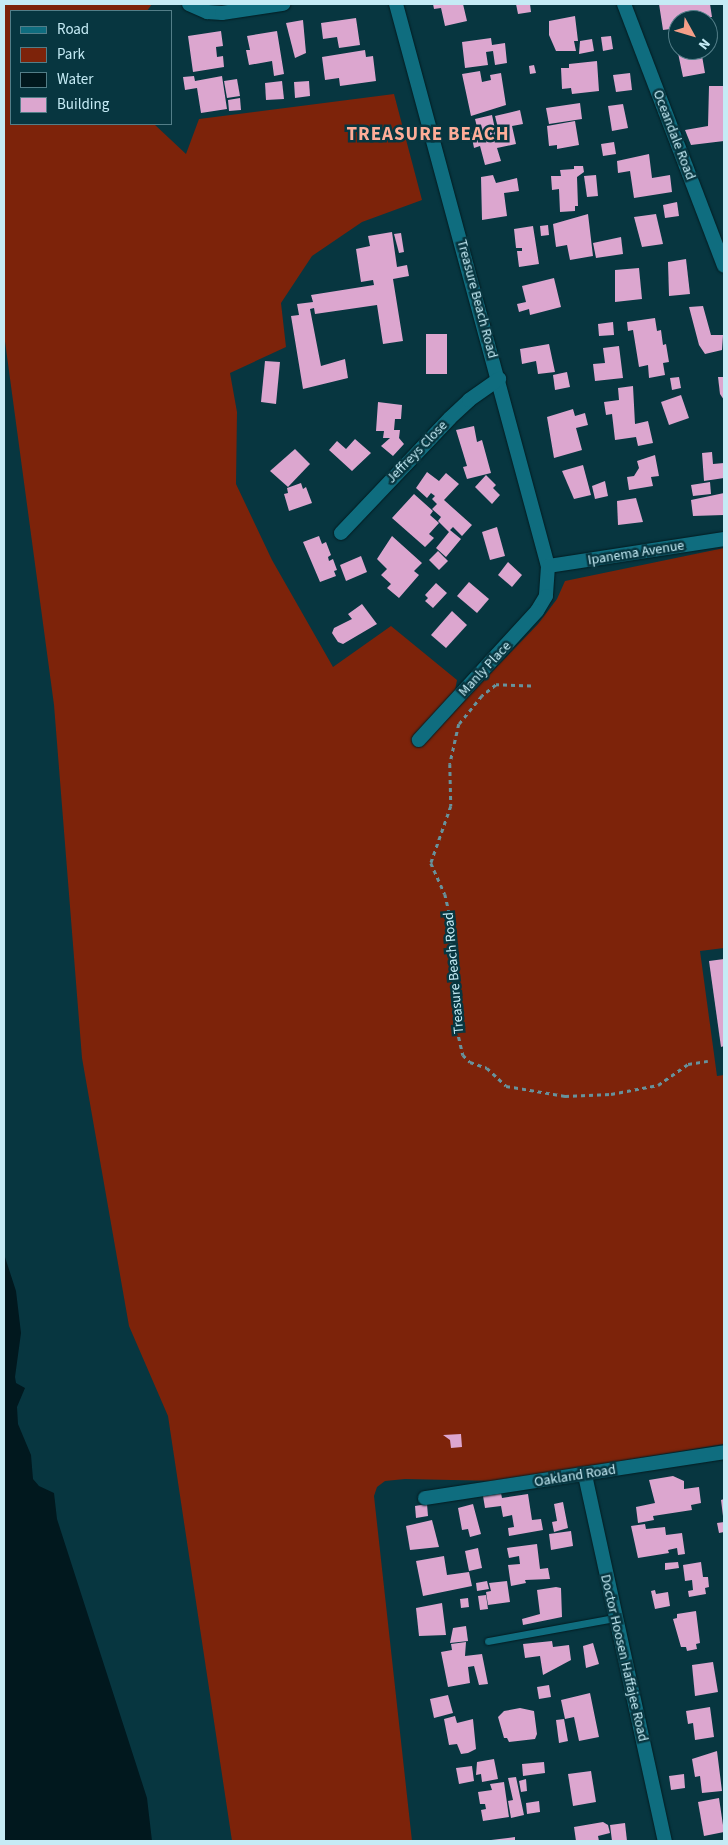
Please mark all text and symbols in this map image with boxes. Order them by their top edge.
legend [10,10,172,125]
north arrow [668,10,718,60]
text: Road [57,19,89,40]
text: N [693,34,715,54]
text: Park [57,44,85,65]
text: Water [57,69,93,90]
street label: Oceandale Road [649,88,699,182]
text: Building [57,94,109,115]
district label: TREASURE BEACH [345,124,511,146]
street label: Treasure Beach Road [453,238,501,360]
street label: Jeffreys Close [383,417,451,487]
street label: Ipanema Avenue [587,537,685,569]
street label: Manly Place [455,638,515,700]
street label: Treasure Beach Road [440,911,468,1035]
street label: Oakland Road [533,1461,617,1491]
street label: Doctor Hoosen Haffajee Road [597,1573,651,1743]

